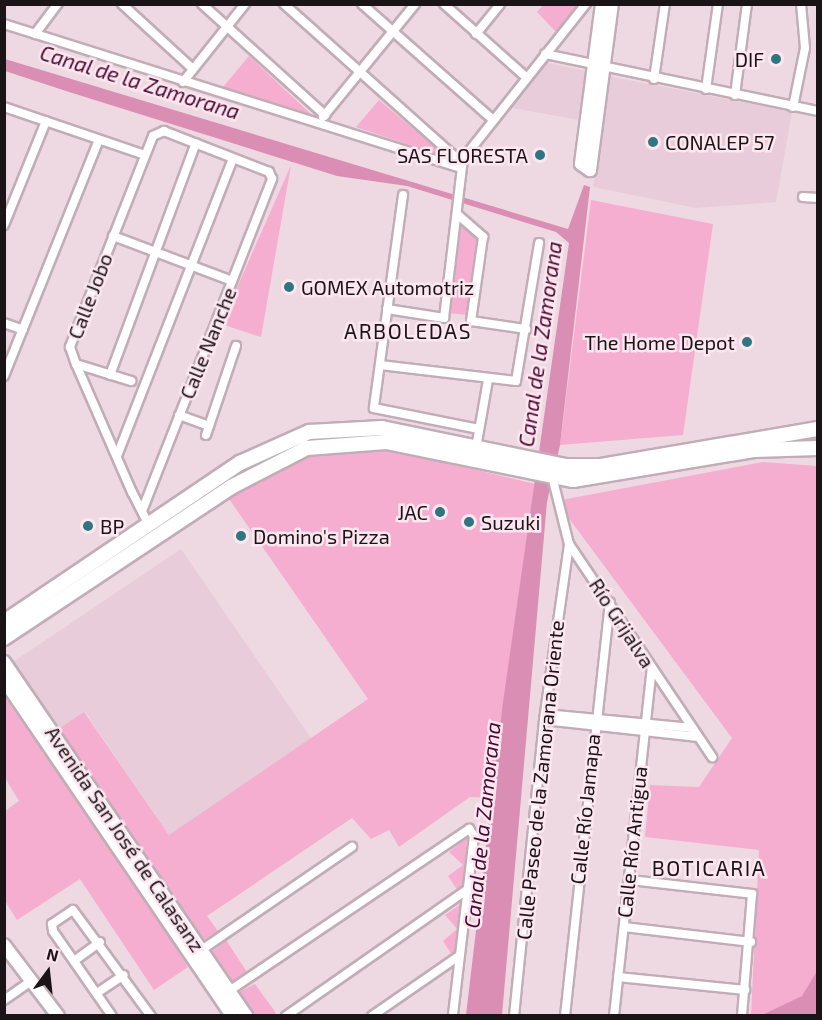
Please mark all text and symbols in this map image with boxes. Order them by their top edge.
water label: Canal de la Zamorana [37,40,243,124]
place label: DIF [735,47,764,71]
marker: DIF [769,52,783,66]
place label: CONALEP 57 [665,130,775,154]
marker: CONALEP 57 [646,135,660,149]
place label: SAS FLORESTA [397,143,528,167]
marker: SAS FLORESTA [533,148,547,162]
water label: Canal de la Zamorana [513,239,567,449]
street label: Calle Jobo [63,250,117,342]
place label: GOMEX Automotriz [301,275,475,299]
marker: GOMEX Automotriz [282,280,296,294]
street label: Calle Nanche [175,284,241,402]
district label: ARBOLEDAS [344,318,472,344]
place label: The Home Depot [585,330,735,354]
marker: The Home Depot [740,335,754,349]
place label: JAC [397,500,428,524]
marker: JAC [433,505,447,519]
place label: Suzuki [481,510,540,534]
place label: BP [100,514,124,538]
marker: Suzuki [462,515,476,529]
marker: BP [81,519,95,533]
place label: Domino's Pizza [253,524,390,548]
marker: Domino's Pizza [234,529,248,543]
street label: Río Grijalva [584,574,660,672]
street label: Calle Paseo de la Zamorana Oriente [511,619,569,941]
water label: Canal de la Zamorana [459,720,505,930]
street label: Avenida San José de Calasanz [40,721,210,957]
street label: Calle Río Jamapa [565,732,605,886]
street label: Calle Río Antigua [612,765,652,919]
district label: BOTICARIA [652,855,766,881]
north arrow [18,942,78,1002]
text: N [45,943,61,965]

